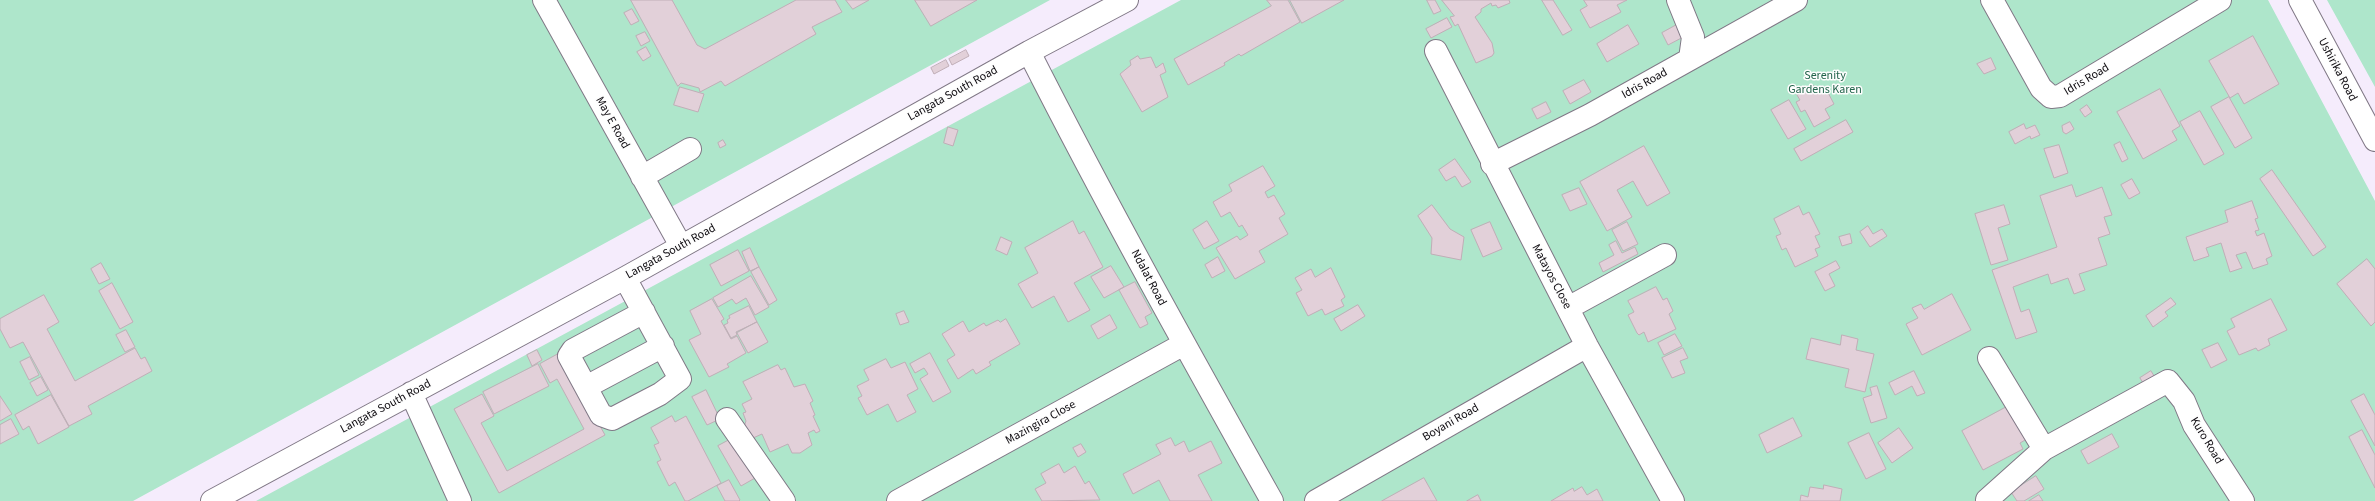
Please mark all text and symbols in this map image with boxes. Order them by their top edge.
street label: Ushirika Road [2314,36,2360,104]
street label: Idris Road [2062,61,2112,99]
street label: Langata South Road [906,63,1000,125]
street label: Idris Road [1620,66,1670,102]
park label: Serenity Gardens Karen [1788,69,1862,97]
street label: May E Road [592,94,632,152]
street label: Langata South Road [624,221,718,283]
street label: Matayos Close [1528,242,1574,312]
street label: Ndalat Road [1127,247,1169,309]
street label: Langata South Road [338,377,434,437]
street label: Mazingira Close [1003,398,1079,448]
street label: Boyani Road [1420,401,1482,445]
street label: Kuro Road [2186,415,2226,467]

